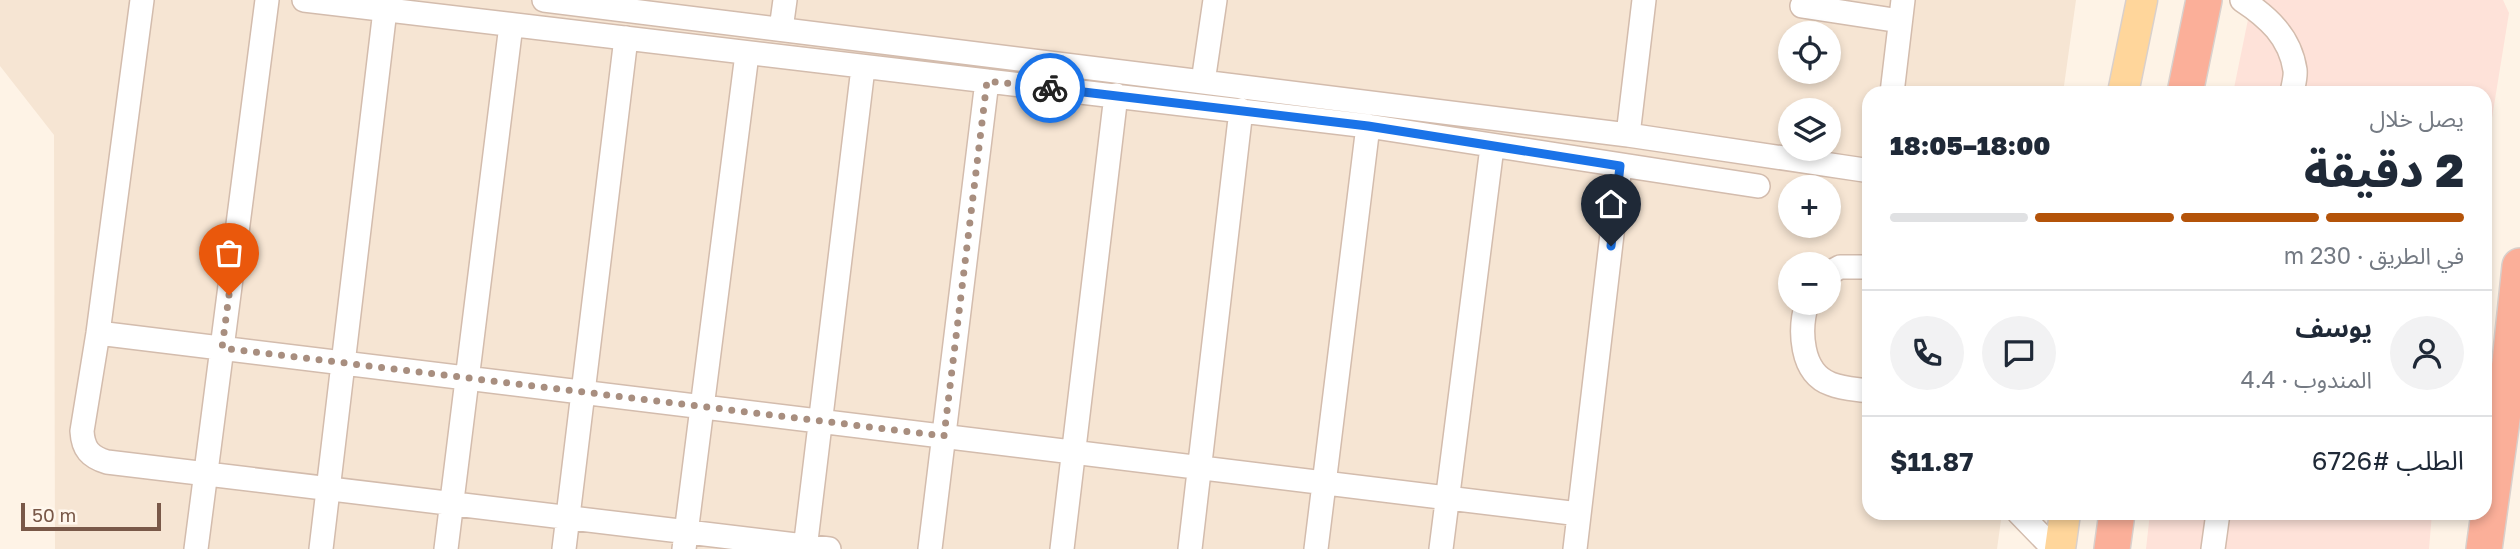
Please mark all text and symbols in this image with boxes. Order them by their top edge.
map controls [1778,21,1841,315]
button: locate [1778,21,1841,84]
courier [1015,53,1085,123]
icon: bike [1031,69,1069,107]
button: layers [1778,98,1841,161]
text: يصل خلال [2369,104,2464,132]
text: 18:00–18:05 [1890,130,2050,161]
text: 2 دقيقة [2304,142,2464,197]
pin [1581,174,1641,246]
button: + [1778,175,1841,238]
icon: home [1592,185,1630,223]
pin [199,223,259,295]
icon: bag [210,234,248,272]
text: في الطريق · 230 m [2284,241,2464,269]
button: − [1778,252,1841,315]
text: يوسف [2295,312,2372,343]
button: phone [1890,316,1964,390]
button: chat [1982,316,2056,390]
button: person [2390,316,2464,390]
text: المندوب · 4.4 [2241,365,2372,393]
text: الطلب #6726 [2312,445,2464,476]
text: $11.87 [1890,446,1973,477]
scale bar [21,500,161,532]
text: 50 m [32,503,76,526]

